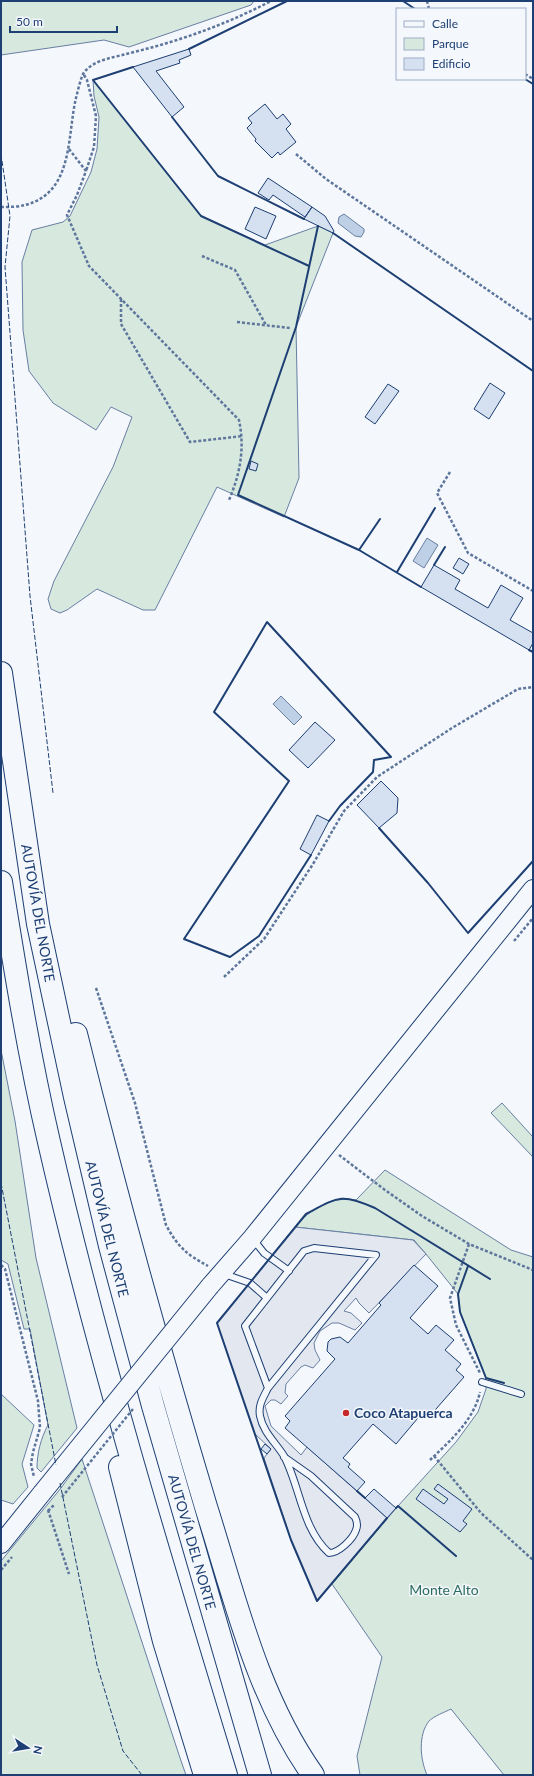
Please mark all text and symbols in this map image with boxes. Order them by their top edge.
scale bar [10,8,117,34]
legend [396,8,526,80]
text: 50 m [16,14,43,29]
text: Calle [432,16,458,31]
text: Parque [432,36,469,51]
text: Edificio [432,56,471,71]
street label: AUTOVÍA DEL NORTE [18,842,59,983]
street label: AUTOVÍA DEL NORTE [82,1159,133,1299]
place label: Coco Atapuerca [354,1404,453,1421]
marker: Coco Atapuerca [341,1408,351,1418]
street label: AUTOVÍA DEL NORTE [165,1472,220,1612]
park label: Monte Alto [409,1581,479,1598]
north arrow [8,1728,48,1768]
text: N [31,1745,46,1756]

